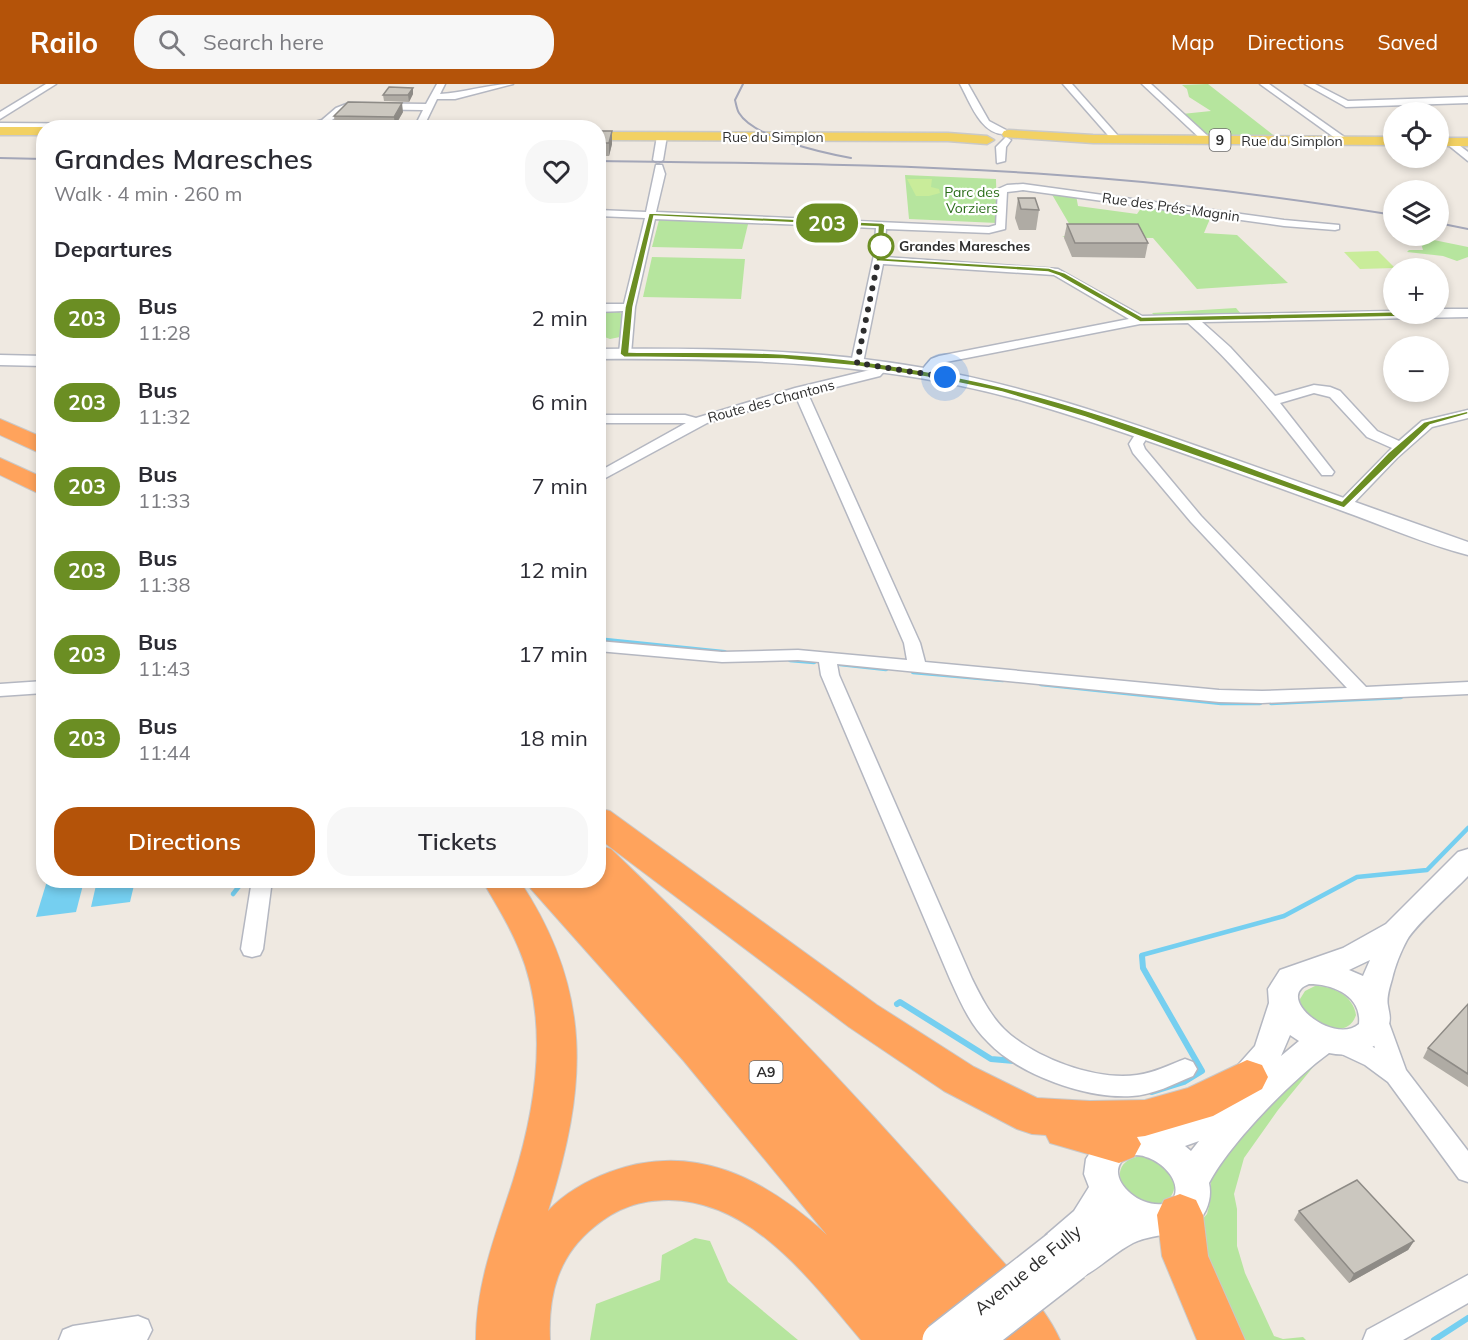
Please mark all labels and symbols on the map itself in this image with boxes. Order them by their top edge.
street label: Rue du Simplon [722,128,824,146]
road number: 9 [1210,129,1230,151]
street label: Rue du Simplon [1241,132,1343,150]
park label: Parc des Vorziers [944,183,1000,217]
street label: Rue des Prés-Magnin [1101,188,1241,226]
line badge: 203 [792,204,862,242]
marker: Grandes Maresches [868,233,894,259]
place label: Grandes Maresches [899,237,1030,255]
your location [930,362,960,392]
street label: Route des Chantons [706,375,836,427]
road number: A9 [750,1061,783,1083]
street label: Avenue de Fully [970,1219,1086,1320]

